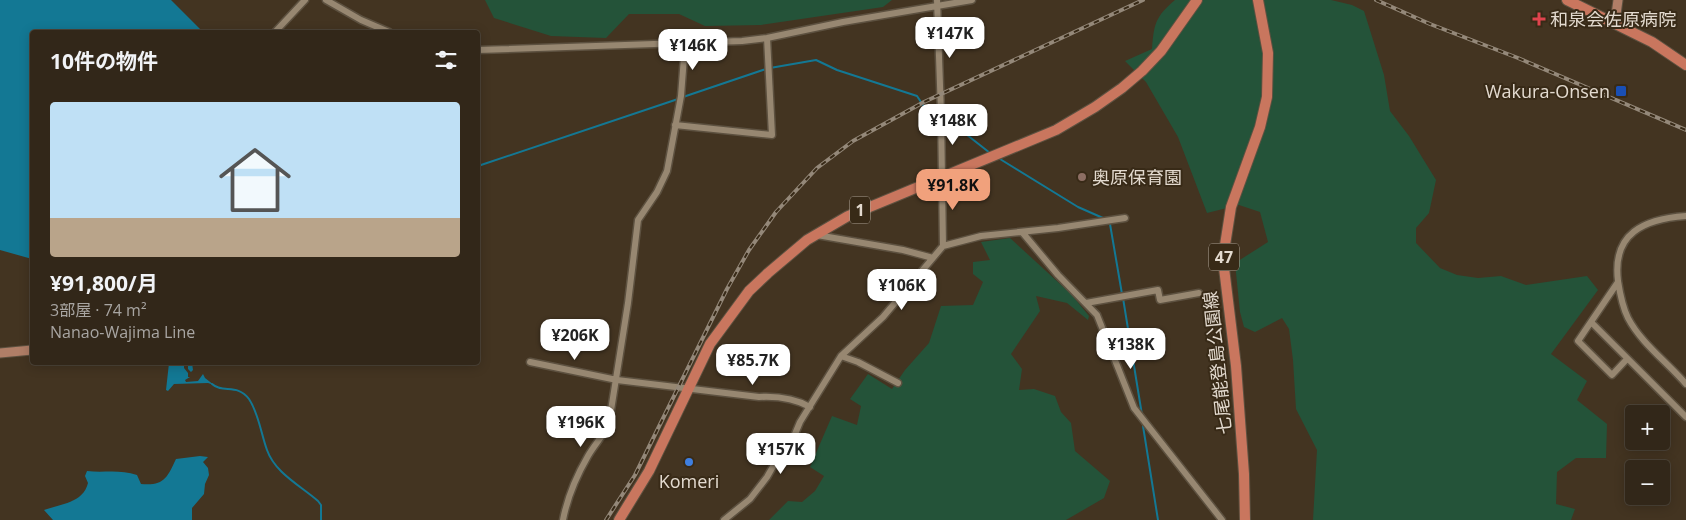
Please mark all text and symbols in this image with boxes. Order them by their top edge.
place label: 和泉会佐原病院 [1550,7,1676,31]
marker: 和泉会佐原病院 [1532,12,1546,26]
pin: ¥147K [915,17,985,59]
text: ¥147K [926,22,974,44]
pin: ¥146K [658,28,728,71]
text: ¥146K [669,34,717,56]
icon: filters [432,46,460,74]
text: 10件の物件 [50,47,158,75]
place label: Wakura-Onsen [1485,79,1610,103]
marker: Wakura-Onsen [1614,84,1628,98]
pin: ¥148K [918,104,988,146]
text: ¥148K [929,109,977,131]
icon: home [210,135,300,225]
place label: 奥原保育園 [1092,165,1182,189]
pin: ¥91.8K [912,168,994,211]
marker: 奥原保育園 [1076,171,1088,183]
text: ¥91.8K [927,174,979,196]
road number: 1 [850,196,870,224]
road number: 47 [1209,243,1239,270]
pin: ¥106K [867,268,937,311]
text: ¥91,800/月 [50,269,158,297]
text: ¥106K [878,274,926,296]
street label: 七尾能登島公園線 [1198,290,1236,436]
text: 3部屋 · 74 m² [50,299,147,321]
pin: ¥206K [540,318,610,361]
text: Nanao-Wajima Line [50,321,195,343]
text: ¥206K [551,324,599,346]
pin: ¥138K [1096,328,1166,370]
text: ¥138K [1107,333,1155,355]
pin: ¥85.7K [712,344,794,386]
text: ¥85.7K [727,349,779,371]
map controls [1625,405,1670,505]
button: + [1625,405,1670,450]
pin: ¥196K [546,406,616,448]
text: ¥196K [557,411,605,433]
pin: ¥157K [746,432,816,475]
text: ¥157K [757,438,805,460]
marker: Komeri [683,456,695,468]
button: − [1625,460,1670,505]
place label: Komeri [659,469,719,493]

